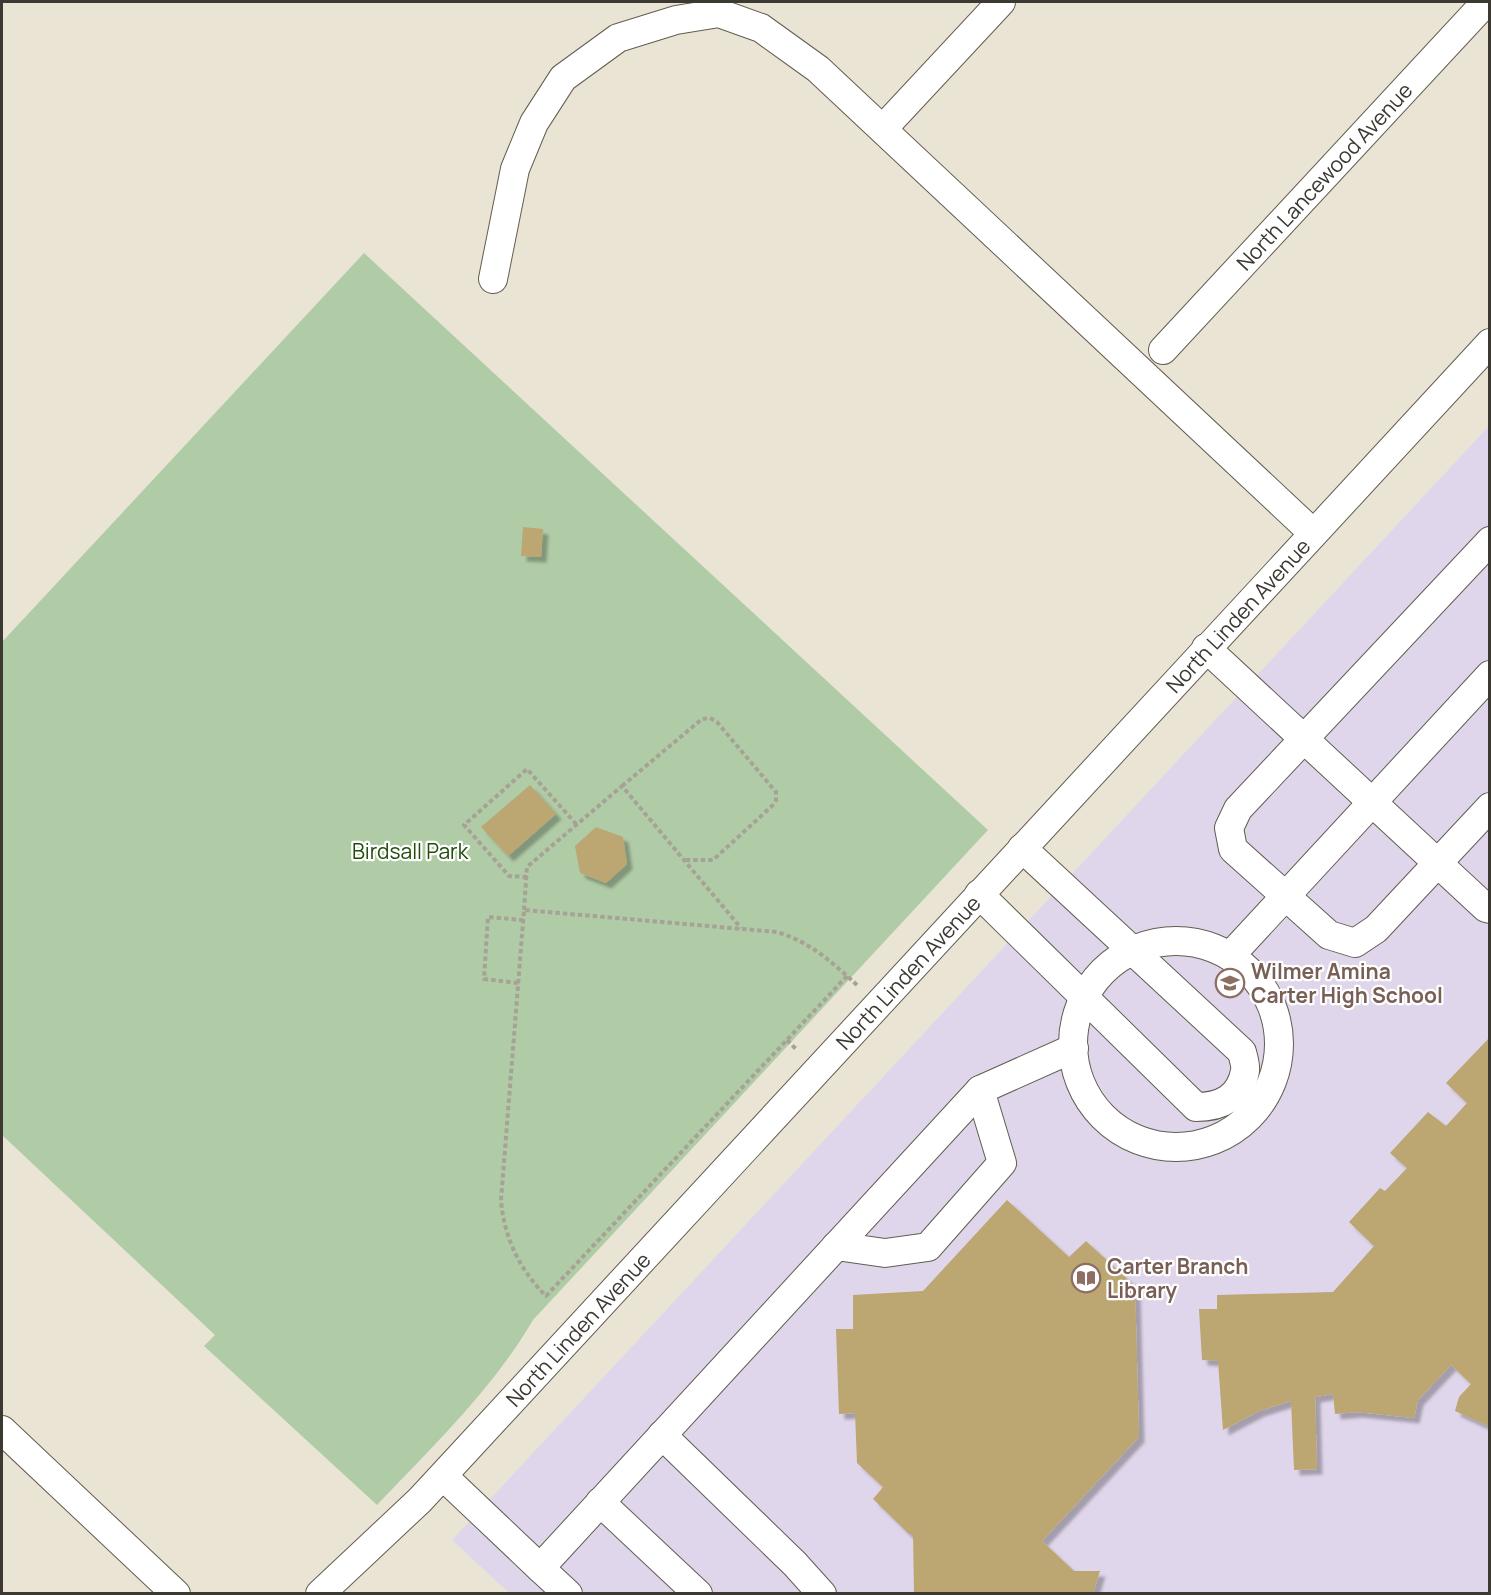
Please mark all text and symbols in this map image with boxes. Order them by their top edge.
street label: North Lancewood Avenue [1230,76,1418,276]
street label: North Linden Avenue [1160,532,1316,699]
park label: Birdsall Park [352,837,469,865]
street label: North Linden Avenue [830,889,986,1055]
place label: Wilmer Amina Carter High School [1251,957,1443,1009]
school or university icon: Wilmer Amina Carter High School [1214,967,1246,999]
street label: North Linden Avenue [500,1246,656,1412]
place label: Carter Branch Library [1107,1252,1248,1304]
library icon: Carter Branch Library [1070,1262,1102,1294]

